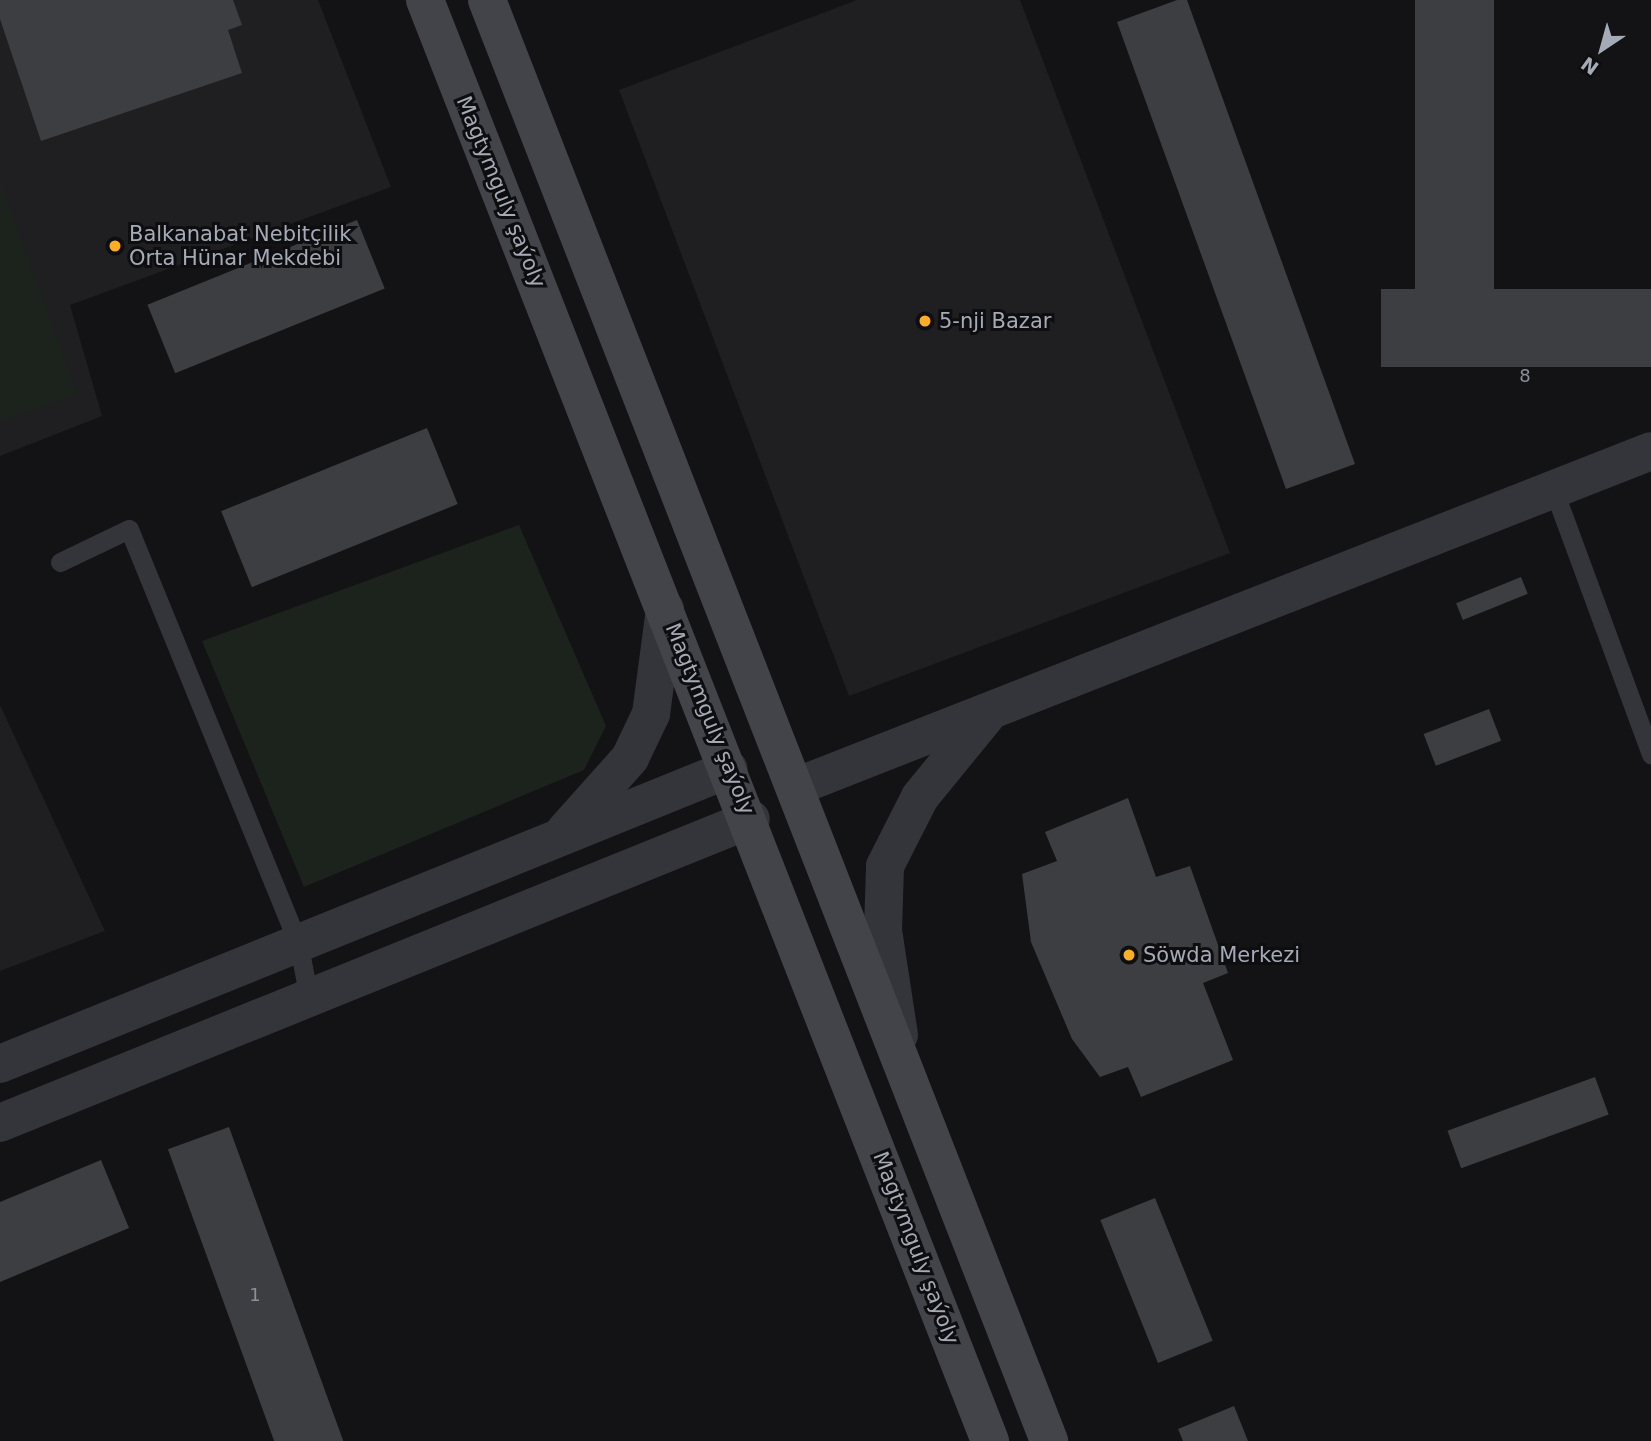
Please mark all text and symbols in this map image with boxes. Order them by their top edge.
north arrow [1567,14,1637,84]
text: N [1577,52,1603,80]
street label: Magtymguly şaýoly [451,93,551,291]
place label: Balkanabat Nebitçilik Orta Hünar Mekdebi [129,221,351,271]
marker: Balkanabat Nebitçilik Orta Hünar Mekdebi [107,238,123,254]
place label: 5-nji Bazar [939,308,1051,334]
marker: 5-nji Bazar [917,313,933,329]
house number: 8 [1519,365,1531,387]
street label: Magtymguly şaýoly [660,620,760,818]
place label: Söwda Merkezi [1143,942,1300,968]
marker: Söwda Merkezi [1121,947,1137,963]
street label: Magtymguly şaýoly [868,1148,964,1348]
house number: 1 [249,1284,261,1306]

